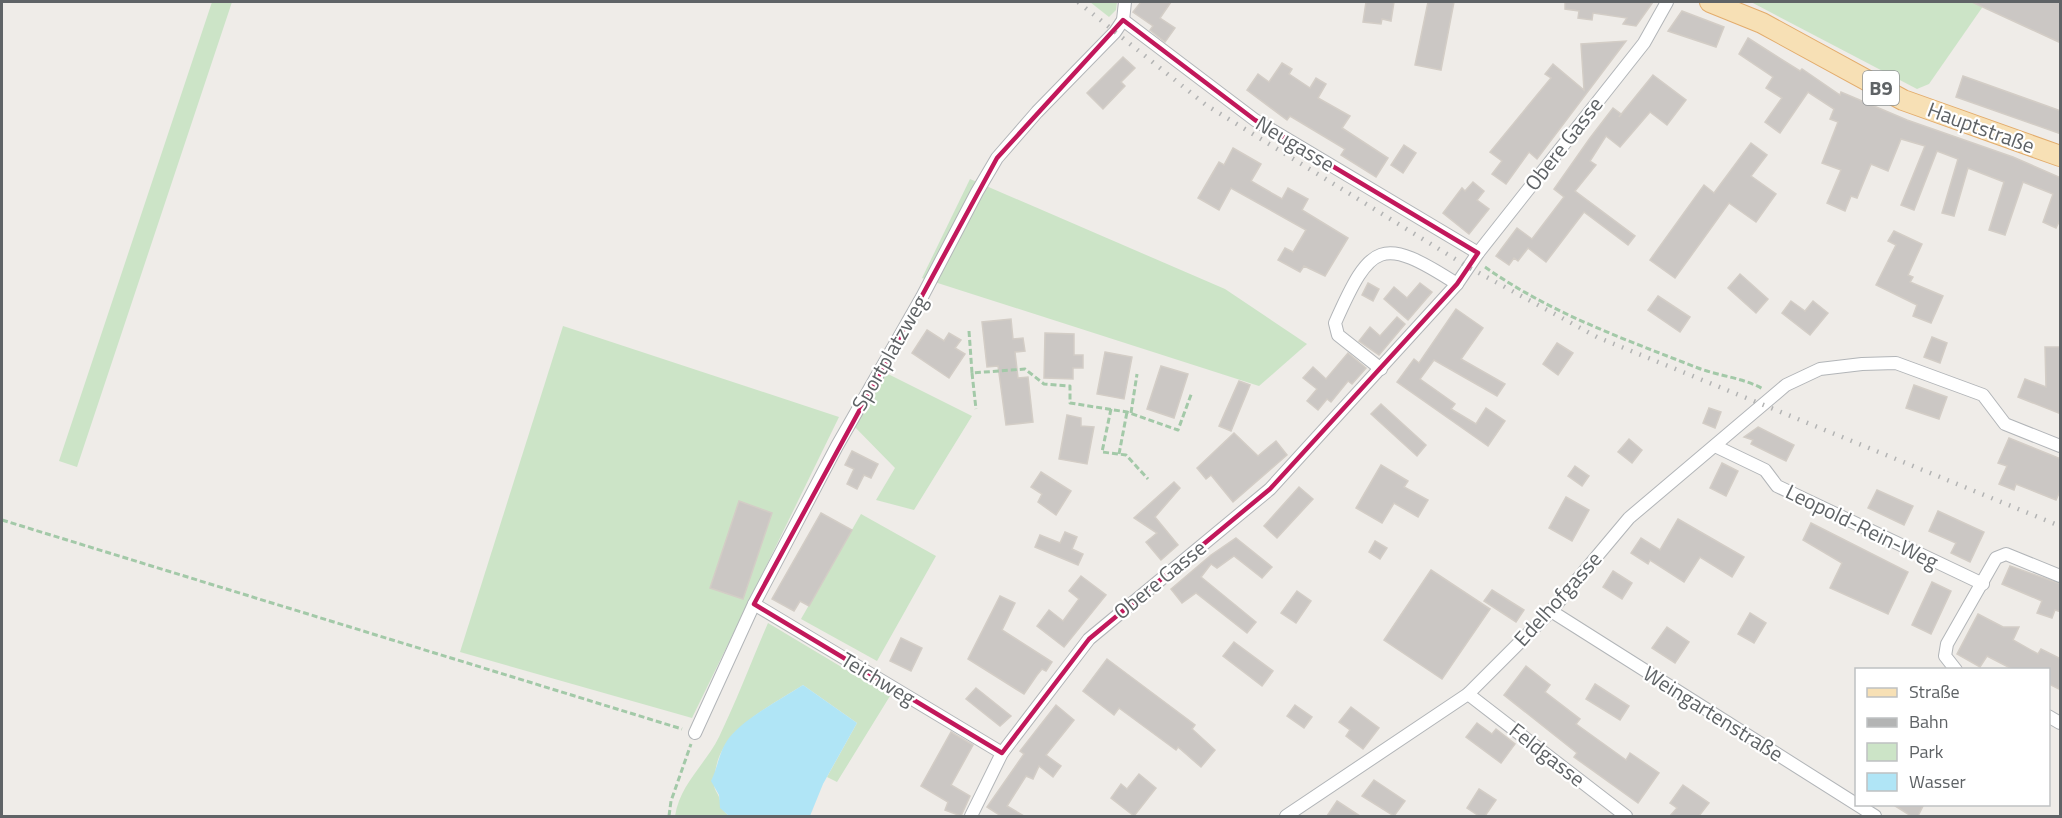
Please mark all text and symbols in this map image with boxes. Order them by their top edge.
road number: B9 [1863,71,1899,105]
street label: Obere Gasse [1516,90,1610,197]
street label: Hauptstraße [1923,93,2039,161]
street label: Neugasse [1250,107,1341,179]
street label: Sportplatzweg [843,289,935,416]
street label: Leopold-Rein-Weg [1781,475,1944,577]
street label: Obere Gasse [1106,532,1213,627]
street label: Edelhofgasse [1506,544,1609,653]
street label: Teichweg [835,643,922,713]
street label: Weingartenstraße [1637,657,1790,769]
legend [1855,668,2050,806]
text: Straße [1909,678,1960,705]
text: Bahn [1909,708,1948,735]
street label: Feldgasse [1503,714,1592,794]
text: Park [1909,738,1944,765]
text: Wasser [1909,768,1966,795]

